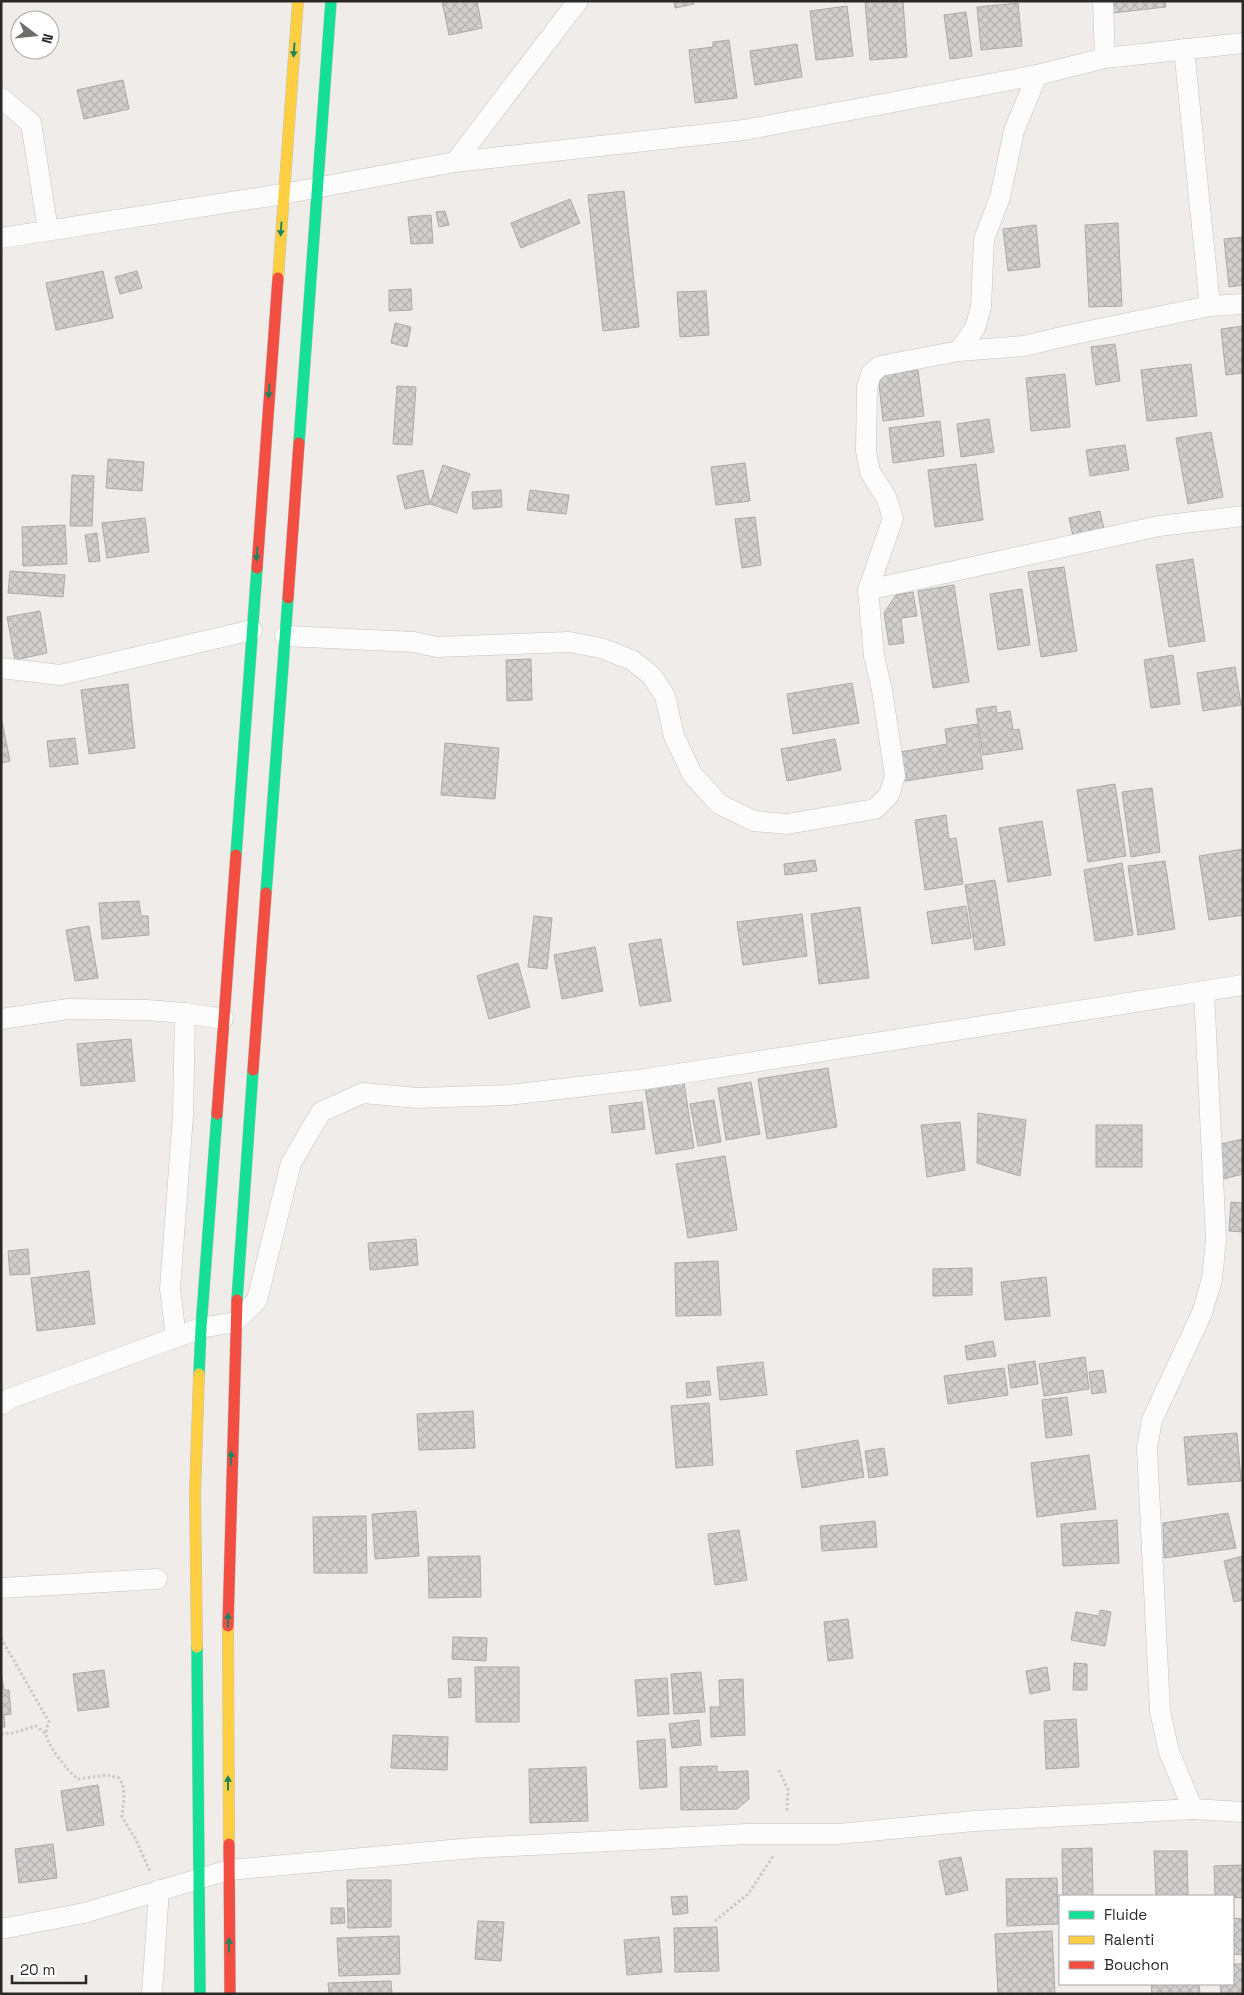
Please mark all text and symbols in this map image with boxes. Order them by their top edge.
north arrow [10,10,60,60]
text: N [38,32,57,46]
one-way arrow [290,42,298,58]
one-way arrow [277,222,285,238]
one-way arrow [265,384,273,400]
one-way arrow [253,546,261,562]
one-way arrow [227,1449,235,1465]
one-way arrow [224,1612,232,1628]
one-way arrow [224,1774,232,1790]
legend [1059,1895,1234,1985]
text: Fluide [1104,1905,1147,1924]
text: Ralenti [1104,1930,1154,1949]
one-way arrow [225,1937,233,1953]
scale bar [12,1952,86,1984]
text: Bouchon [1104,1955,1169,1974]
text: 20 m [20,1960,55,1979]

